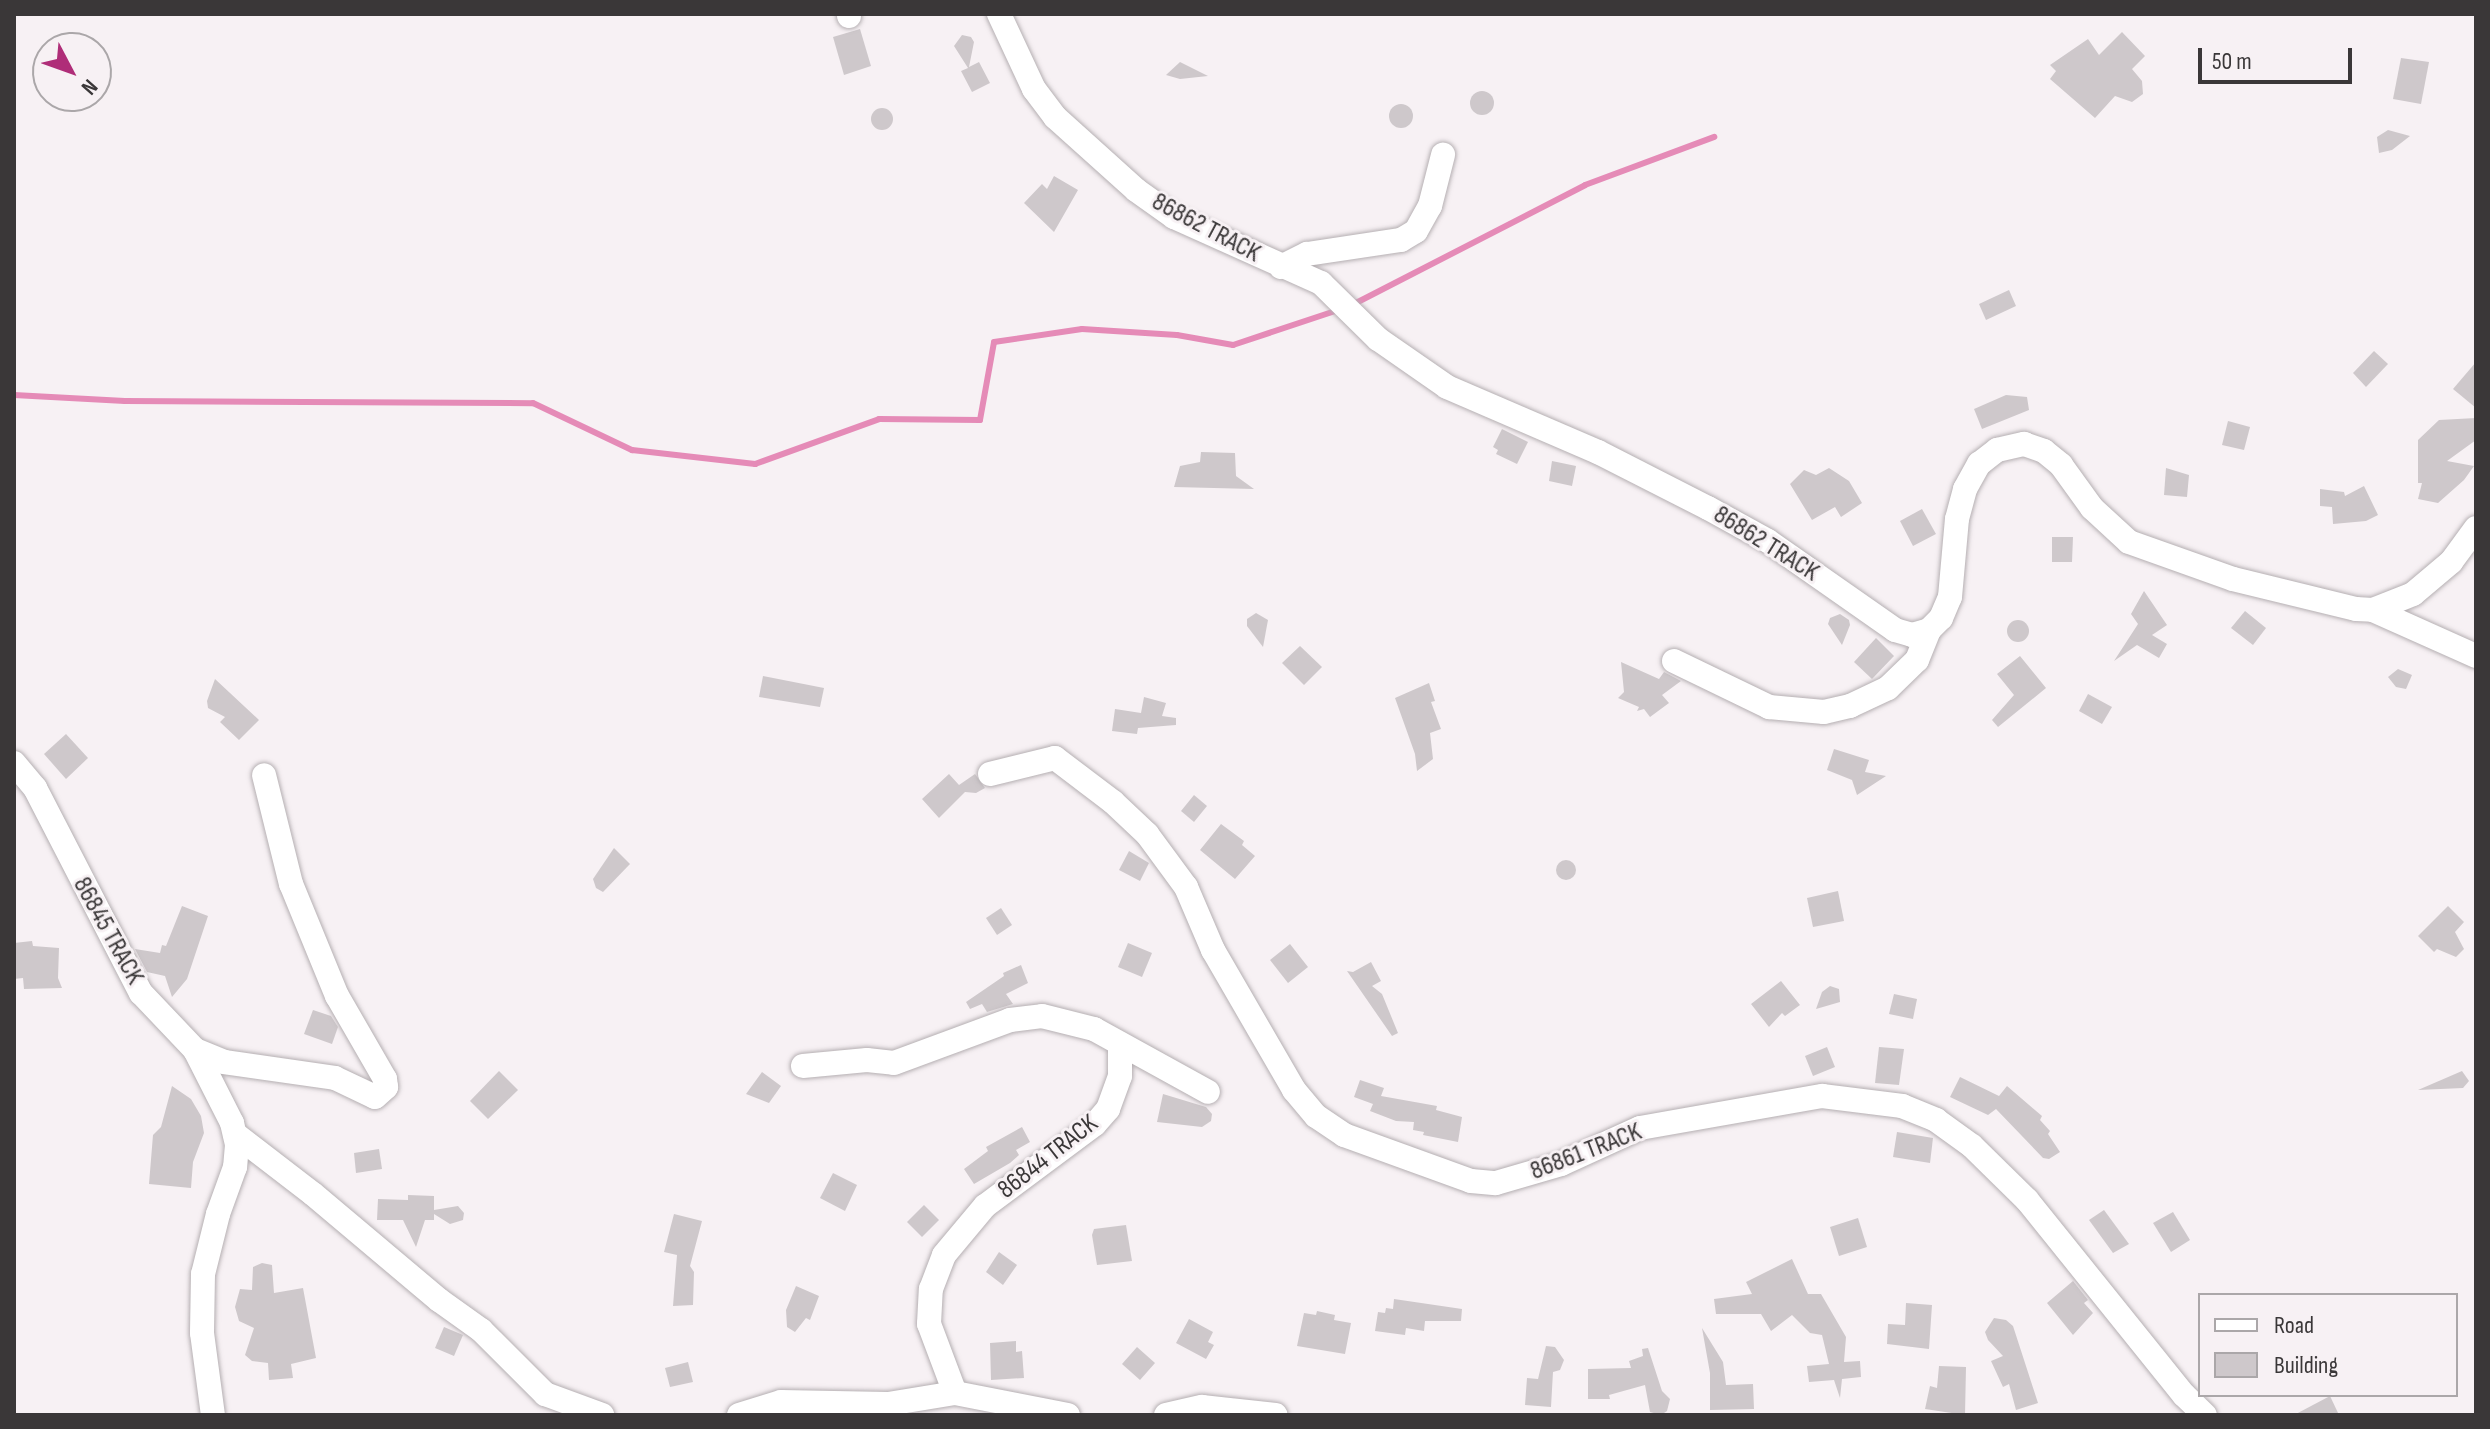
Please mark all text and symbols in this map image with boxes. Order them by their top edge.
north arrow [32,32,112,112]
scale bar [2202,32,2356,82]
text: 50 m [2212,47,2252,76]
text: N [75,73,103,100]
street label: 86862 TRACK [1146,186,1266,270]
street label: 86862 TRACK [1708,499,1824,589]
street label: 86845 TRACK [66,872,150,990]
street label: 86844 TRACK [992,1108,1104,1206]
street label: 86861 TRACK [1526,1117,1646,1187]
legend [2198,1293,2458,1397]
text: Road [2274,1311,2314,1340]
text: Building [2274,1351,2338,1380]

